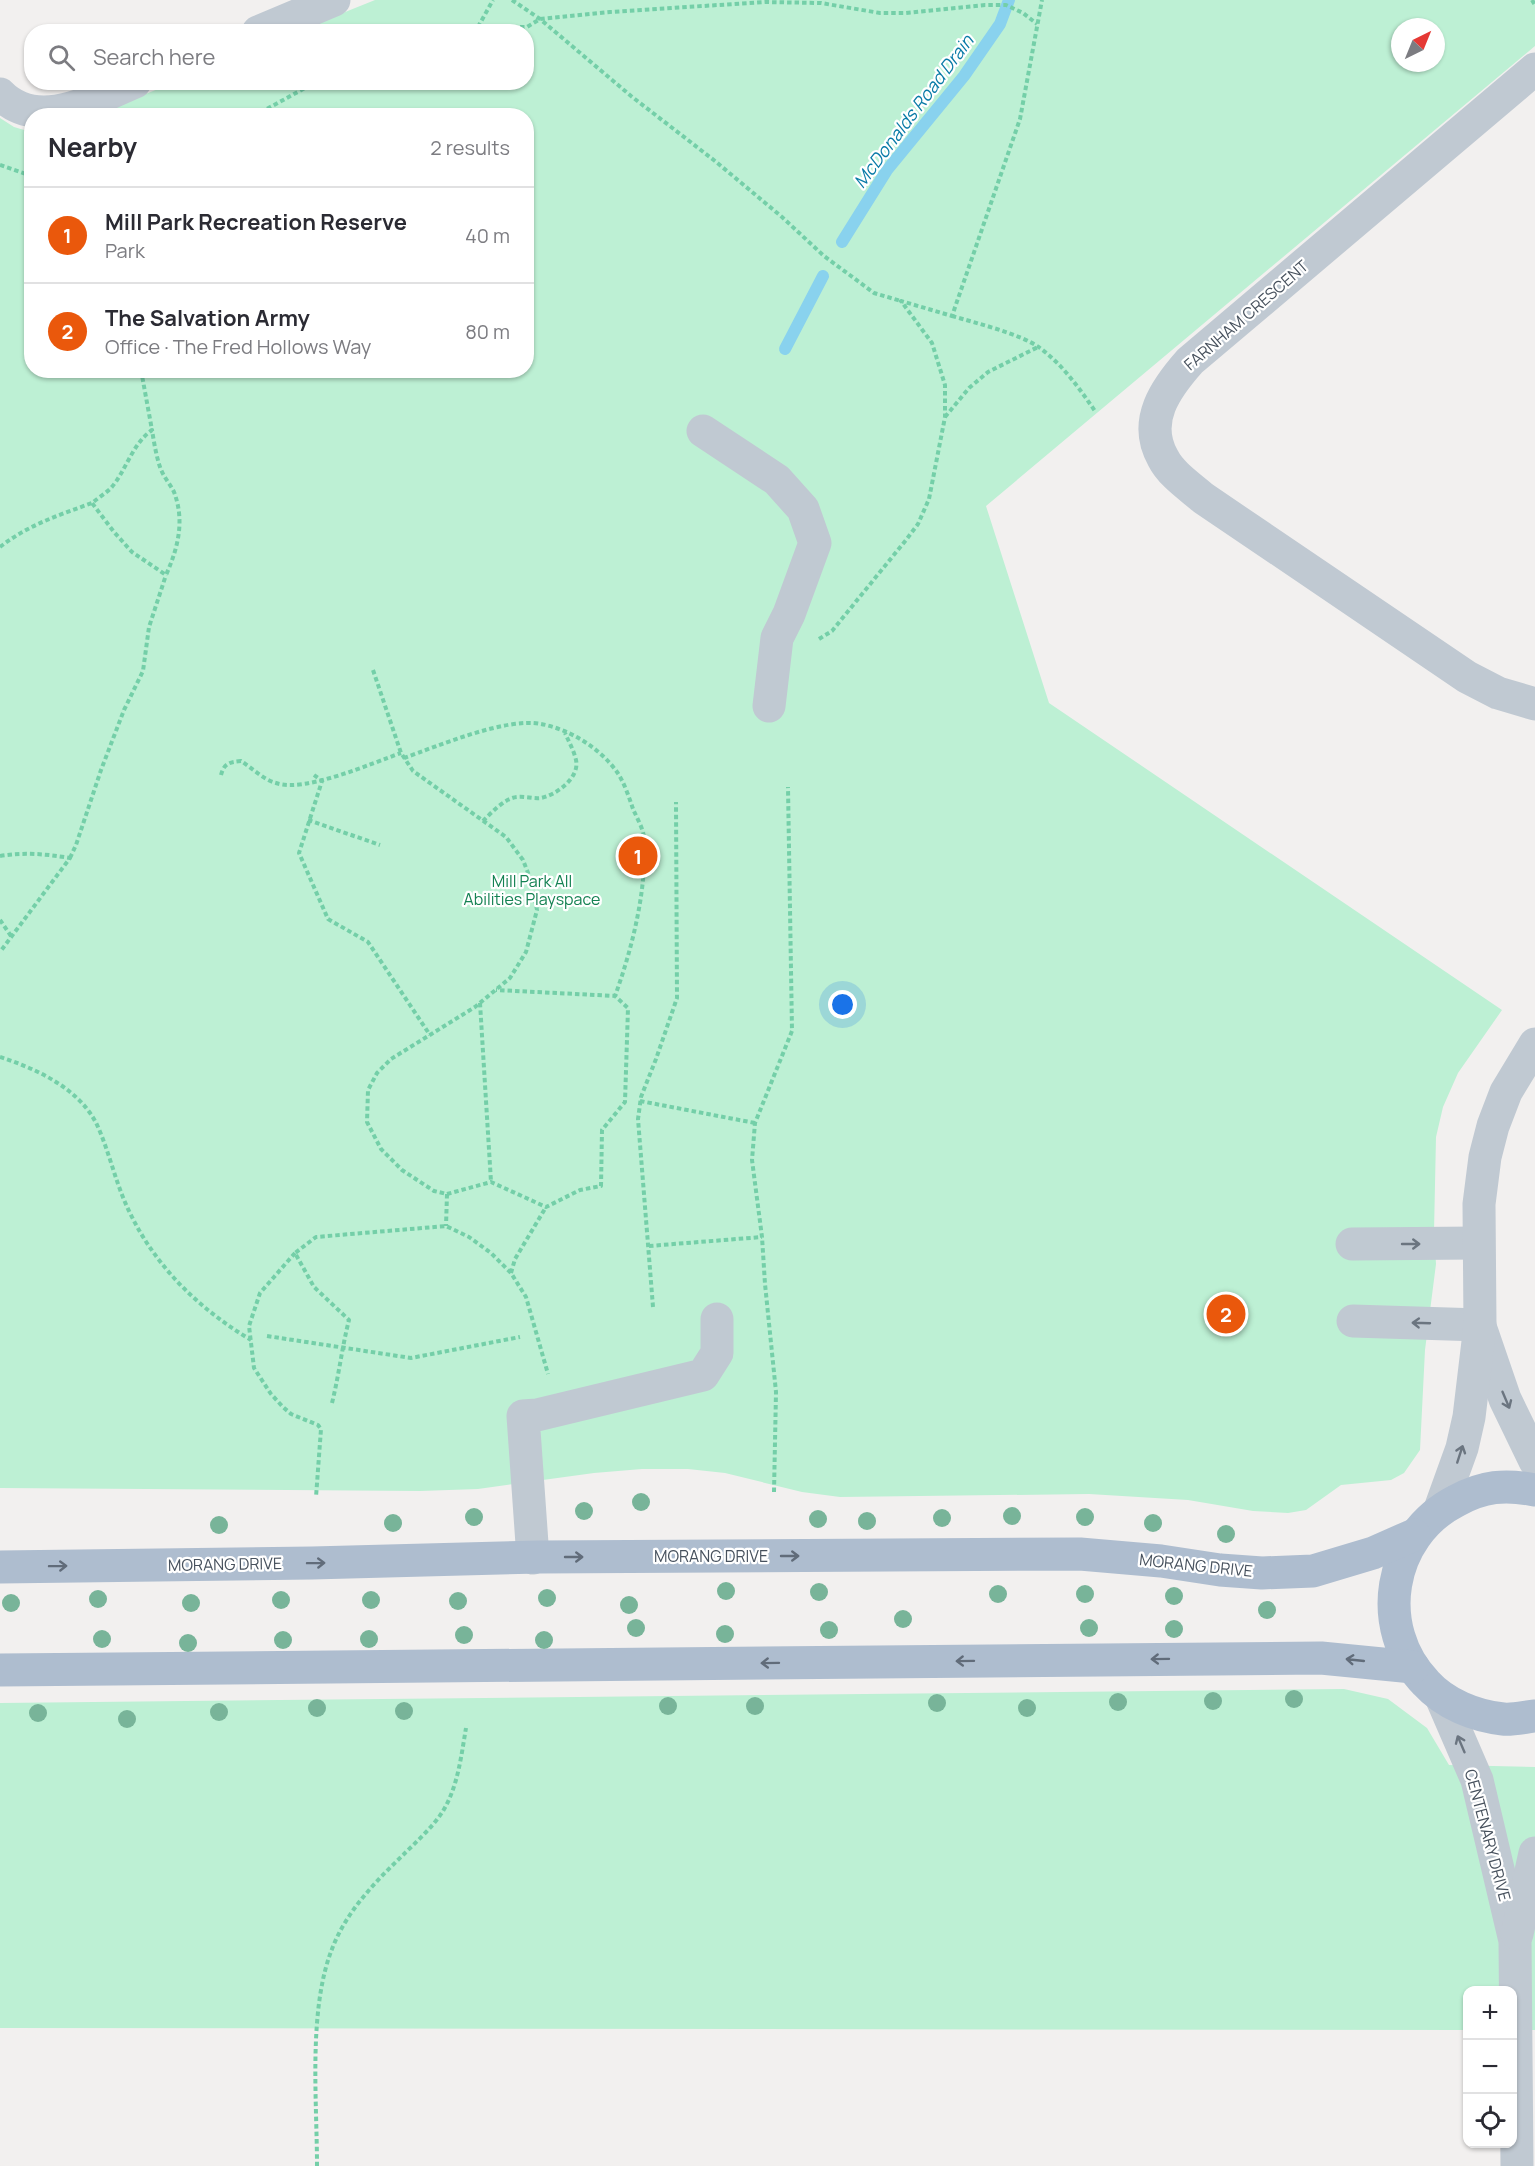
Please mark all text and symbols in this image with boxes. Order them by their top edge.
north arrow [1391,18,1445,72]
search box [24,24,534,90]
water label: McDonalds Road Drain [848,29,979,192]
icon: search [45,41,78,74]
text: Search here [93,42,215,72]
text: Nearby [48,129,137,165]
text: 2 results [430,134,510,161]
text: Mill Park Recreation Reserve [105,207,407,237]
text: 1 [63,222,72,249]
text: 40 m [465,222,510,249]
text: Park [105,237,145,264]
street label: FARNHAM CRESCENT [1179,255,1313,375]
text: The Salvation Army [105,303,310,333]
text: 2 [62,318,73,345]
text: 80 m [465,318,510,345]
text: Office · The Fred Hollows Way [105,333,371,360]
pin: 1 [618,834,658,878]
park label: Mill Park All Abilities Playspace [464,870,600,910]
your location [828,990,857,1019]
one-way arrow [1400,1238,1420,1250]
pin: 2 [1206,1292,1246,1336]
one-way arrow [1412,1317,1432,1328]
one-way arrow [1501,1390,1512,1408]
one-way arrow [1455,1445,1466,1464]
street label: MORANG DRIVE [654,1545,768,1567]
street label: MORANG DRIVE [1138,1548,1254,1582]
one-way arrow [780,1550,800,1561]
one-way arrow [564,1551,584,1563]
street label: MORANG DRIVE [168,1552,282,1576]
one-way arrow [306,1557,326,1569]
one-way arrow [48,1560,68,1572]
one-way arrow [1150,1654,1170,1665]
one-way arrow [1345,1654,1365,1665]
one-way arrow [955,1655,975,1667]
one-way arrow [760,1657,780,1669]
one-way arrow [1455,1735,1466,1753]
street label: CENTENARY DRIVE [1460,1766,1516,1904]
map controls [1463,1986,1517,2148]
button: + [1463,1986,1517,2040]
button: − [1463,2040,1517,2094]
button: locate [1463,2094,1517,2148]

